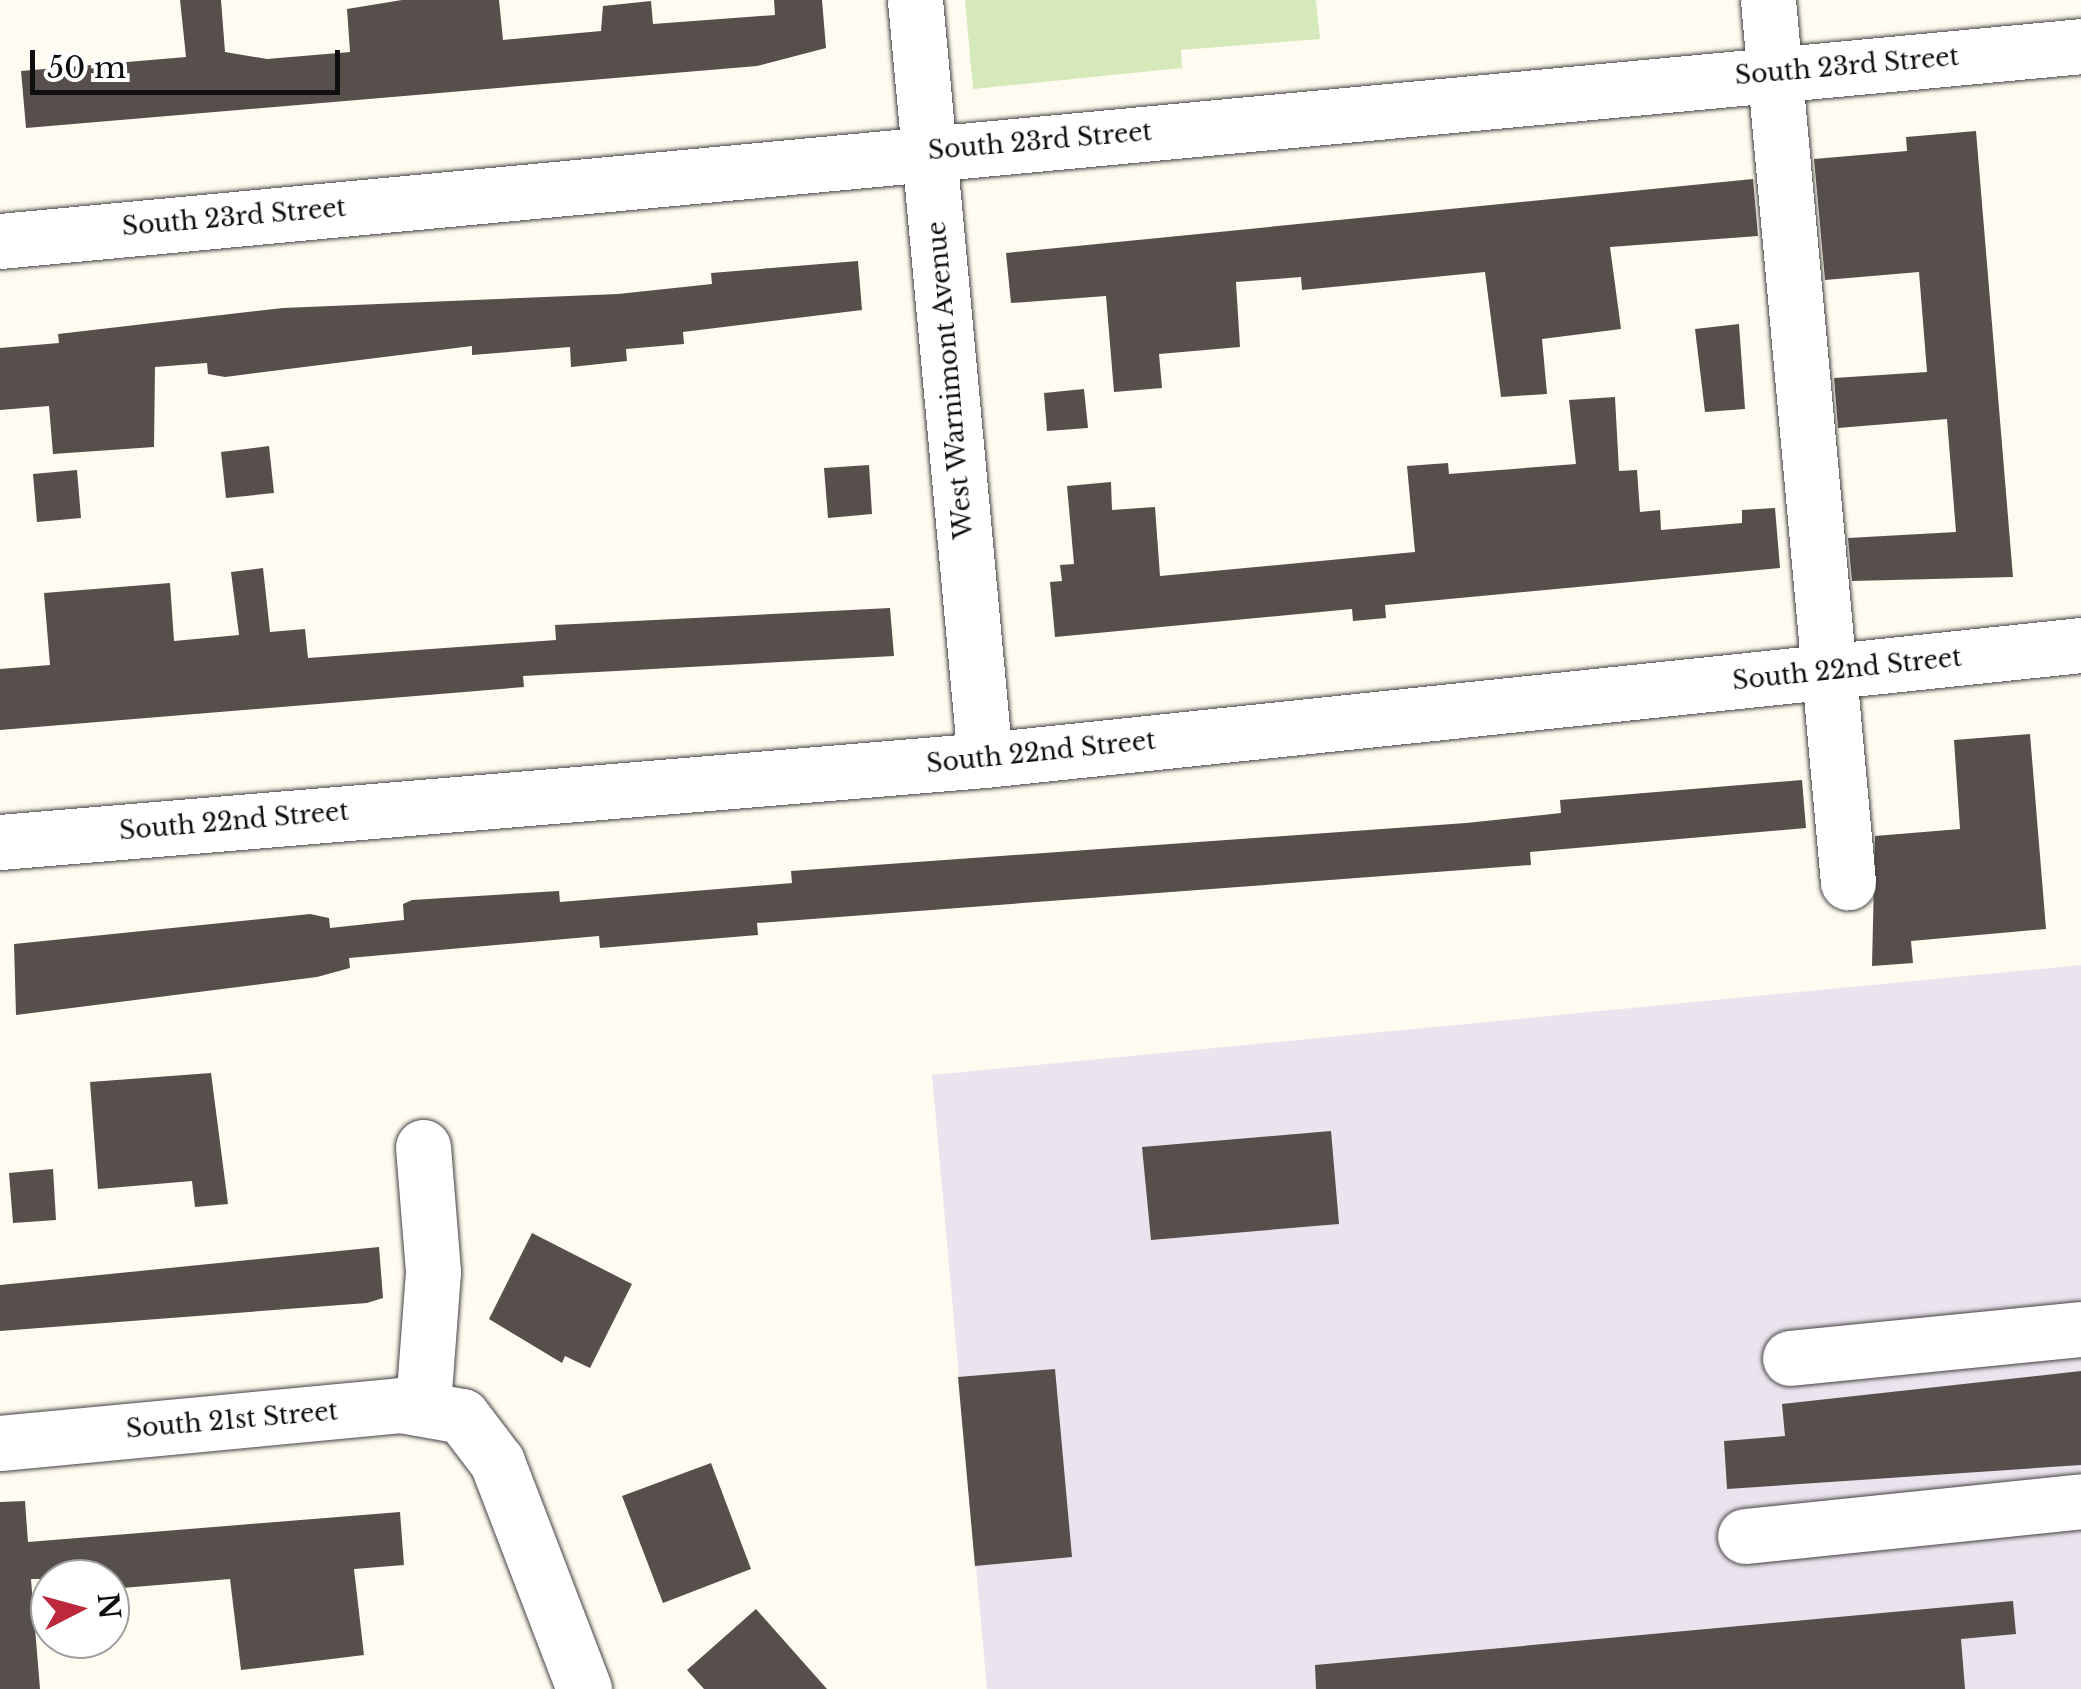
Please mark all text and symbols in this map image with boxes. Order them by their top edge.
scale bar [35,30,345,92]
street label: South 23rd Street [1734,42,1960,92]
text: 50 m [47,49,126,86]
street label: South 23rd Street [927,117,1153,167]
street label: South 23rd Street [121,193,347,243]
street label: West Warnimont Avenue [922,219,980,541]
street label: South 22nd Street [1731,643,1963,697]
street label: South 22nd Street [925,726,1157,780]
street label: South 22nd Street [118,797,350,847]
street label: South 21st Street [125,1397,339,1445]
north arrow [30,1559,130,1659]
text: N [90,1591,127,1621]

